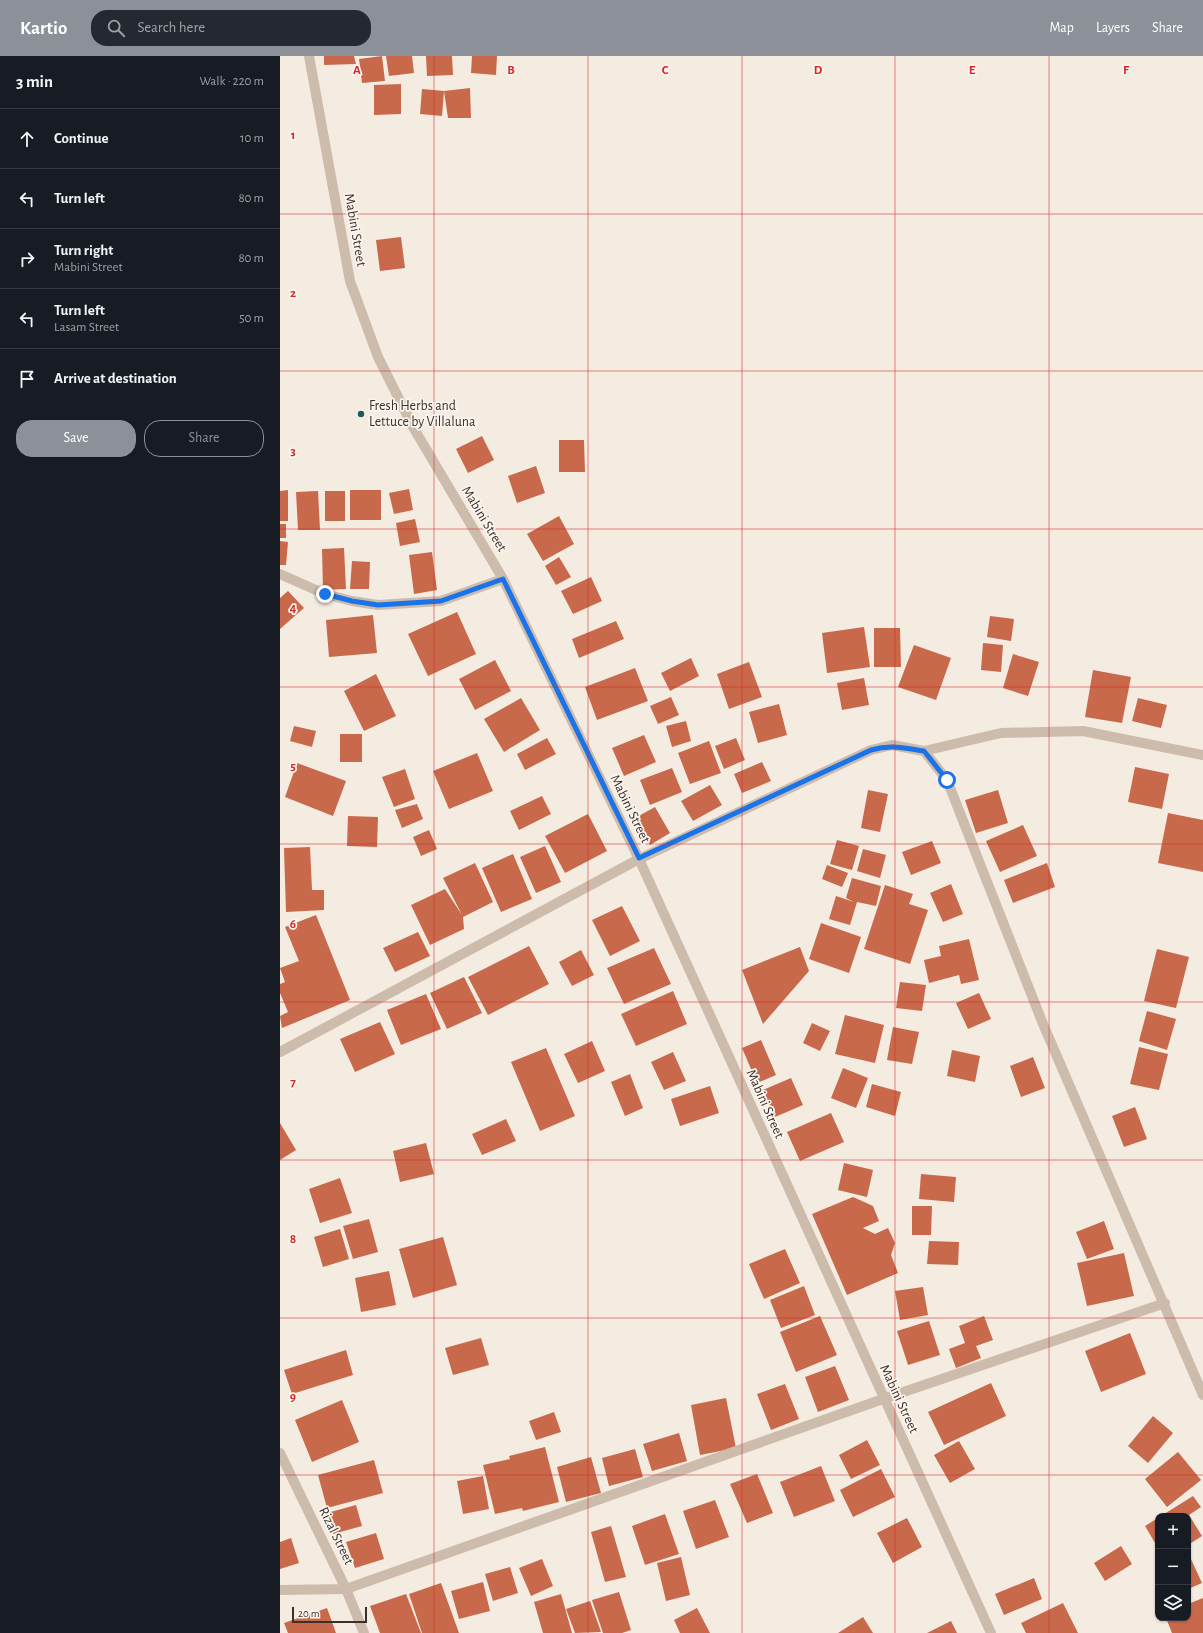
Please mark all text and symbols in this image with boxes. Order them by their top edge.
search box [91,10,371,46]
icon: search [105,17,127,39]
text: Kartio [20,19,67,38]
text: Search here [137,20,205,35]
text: Map [1049,21,1074,35]
text: Layers [1096,21,1130,35]
text: Share [1152,21,1183,35]
text: A [353,64,361,77]
text: B [507,64,515,77]
text: C [662,64,669,77]
text: D [814,64,823,77]
text: E [969,64,976,77]
text: F [1123,64,1130,77]
text: 3 min [16,73,53,90]
text: Walk · 220 m [199,75,264,88]
icon: ahead [16,128,38,150]
text: 1 [291,129,295,142]
text: Continue [54,131,109,146]
text: 10 m [240,132,264,145]
icon: left [16,188,38,210]
text: Turn left [54,191,105,206]
text: 80 m [238,192,264,205]
street label: Mabini Street [342,192,368,268]
text: Turn right [54,243,113,258]
icon: right [16,248,38,270]
text: 80 m [238,252,264,265]
text: Mabini Street [54,261,123,274]
text: 2 [290,287,296,300]
text: Turn left [54,303,105,318]
icon: left [16,308,38,330]
text: 50 m [239,312,264,325]
text: Lasam Street [54,321,119,334]
icon: arrive [16,368,38,390]
text: Arrive at destination [54,371,177,386]
place label: Fresh Herbs and Lettuce by Villaluna [369,399,476,429]
marker: Fresh Herbs and Lettuce by Villaluna [356,409,366,419]
button: Save [16,420,136,457]
button: Share [144,420,264,457]
text: 3 [290,445,296,458]
street label: Mabini Street [459,484,509,555]
route end [316,585,334,603]
text: 4 [290,602,297,615]
text: 5 [290,760,296,773]
route start [938,771,956,789]
street label: Mabini Street [608,773,653,846]
text: 6 [290,918,296,931]
street label: Mabini Street [744,1067,787,1141]
text: 7 [290,1076,296,1089]
text: 8 [290,1233,296,1246]
street label: Mabini Street [877,1363,921,1436]
text: 9 [290,1391,296,1404]
street label: Rizal Street [316,1505,356,1567]
map controls [1155,1513,1191,1621]
button: + [1155,1513,1191,1549]
button: − [1155,1549,1191,1585]
button: layers [1155,1585,1191,1621]
scale bar [292,1605,367,1624]
text: 20 m [298,1608,319,1619]

